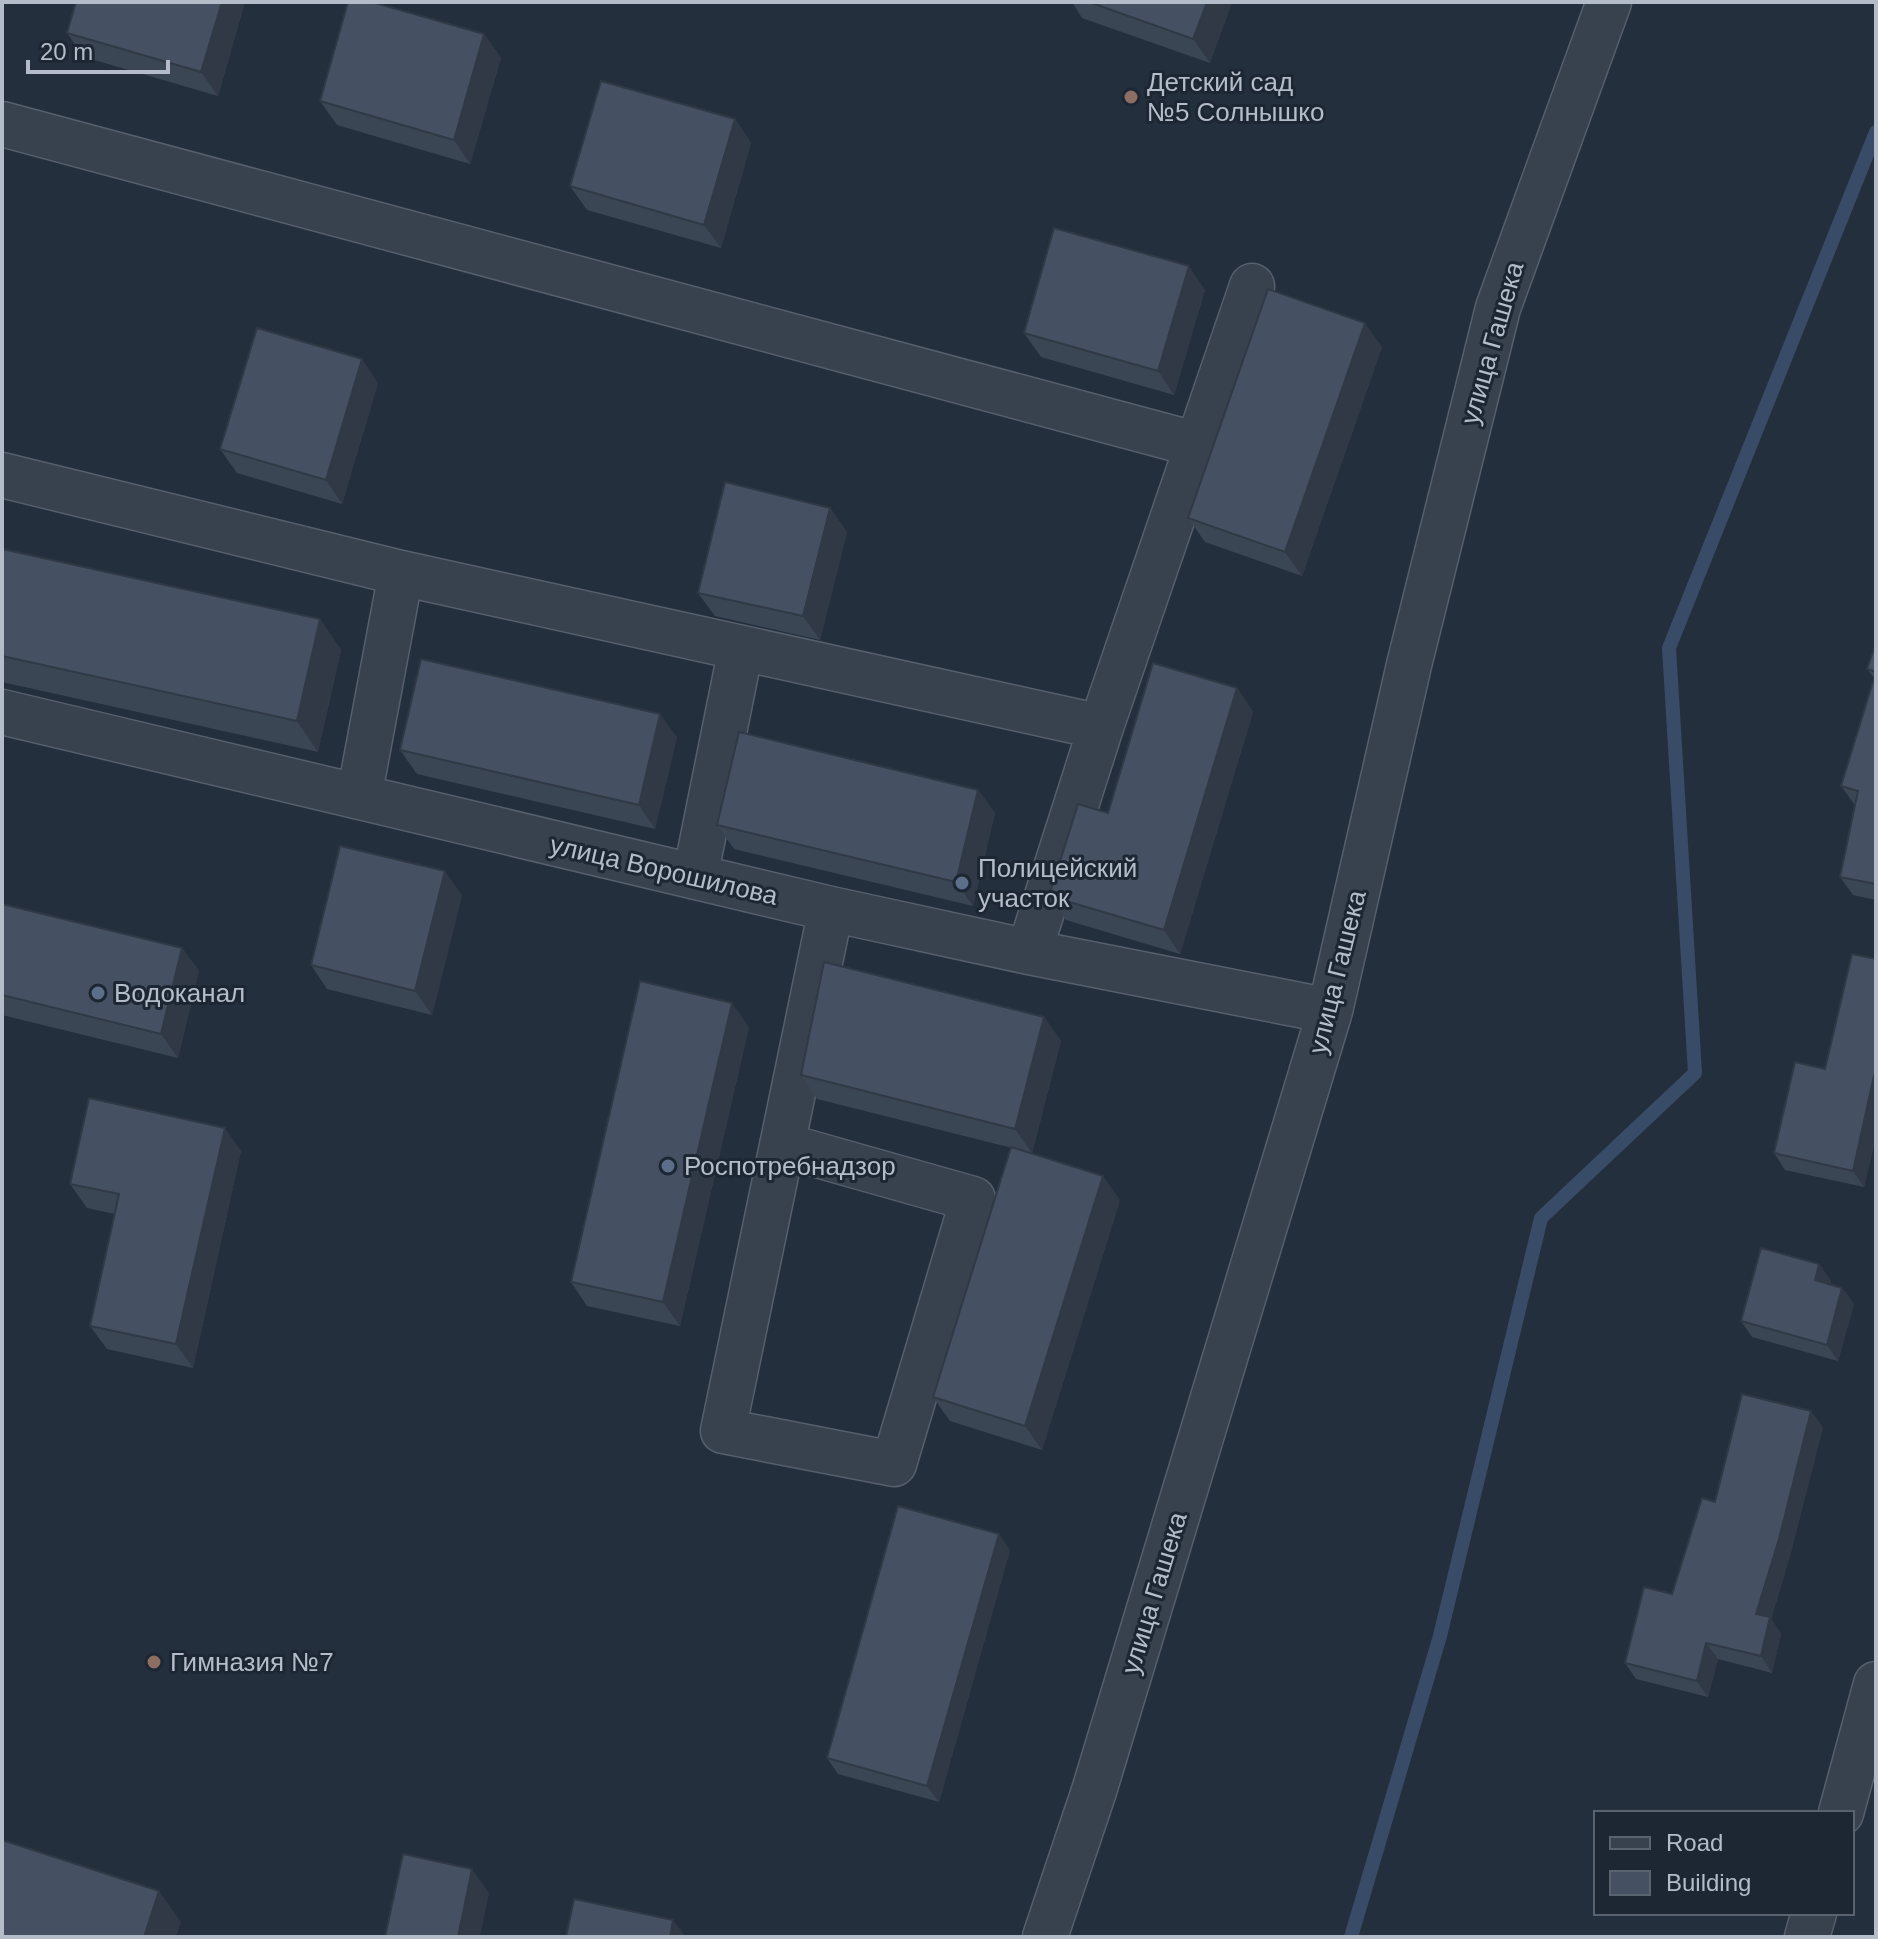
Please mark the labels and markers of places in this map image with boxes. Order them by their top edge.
place label: Детский сад №5 Солнышко [1147,67,1324,127]
marker: Детский сад №5 Солнышко [1122,88,1140,106]
place label: Полицейский участок [978,853,1137,913]
marker: Полицейский участок [953,874,971,892]
place label: Водоканал [114,978,245,1008]
marker: Водоканал [89,984,107,1002]
place label: Роспотребнадзор [684,1151,896,1181]
marker: Роспотребнадзор [659,1157,677,1175]
place label: Гимназия №7 [170,1647,334,1677]
marker: Гимназия №7 [145,1653,163,1671]

